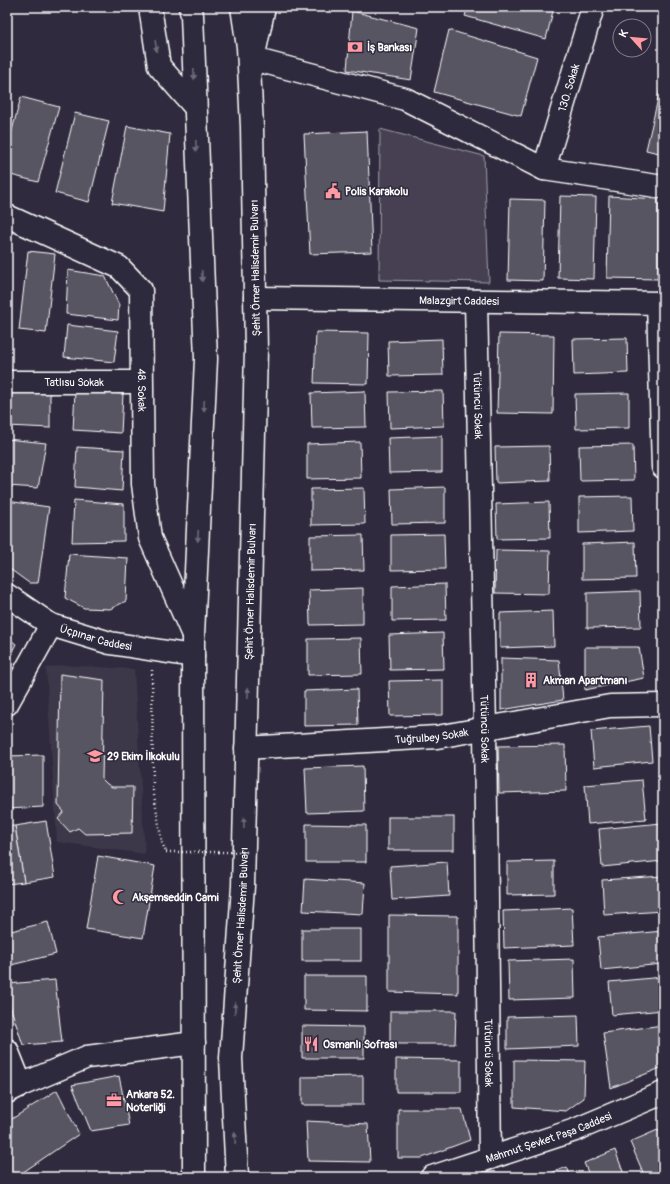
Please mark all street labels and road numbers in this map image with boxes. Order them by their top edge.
street label: 130. Sokak [556,62,583,113]
street label: Şehit Ömer Halisdemir Bulvarı [248,200,263,336]
street label: Malazgirt Caddesi [419,294,499,308]
street label: 48. Sokak [135,368,148,412]
street label: Tütüncü Sokak [470,371,485,440]
street label: Tatlısu Sokak [44,376,104,389]
street label: Şehit Ömer Halisdemir Bulvarı [242,523,259,660]
street label: Üçpınar Caddesi [58,622,133,653]
street label: Tütüncü Sokak [477,695,491,764]
street label: Tuğrulbey Sokak [395,725,470,746]
street label: Şehit Ömer Halisdemir Bulvarı [230,847,251,984]
street label: Tütüncü Sokak [481,1019,495,1088]
street label: Mahmut Şevket Paşa Caddesi [484,1109,613,1166]

